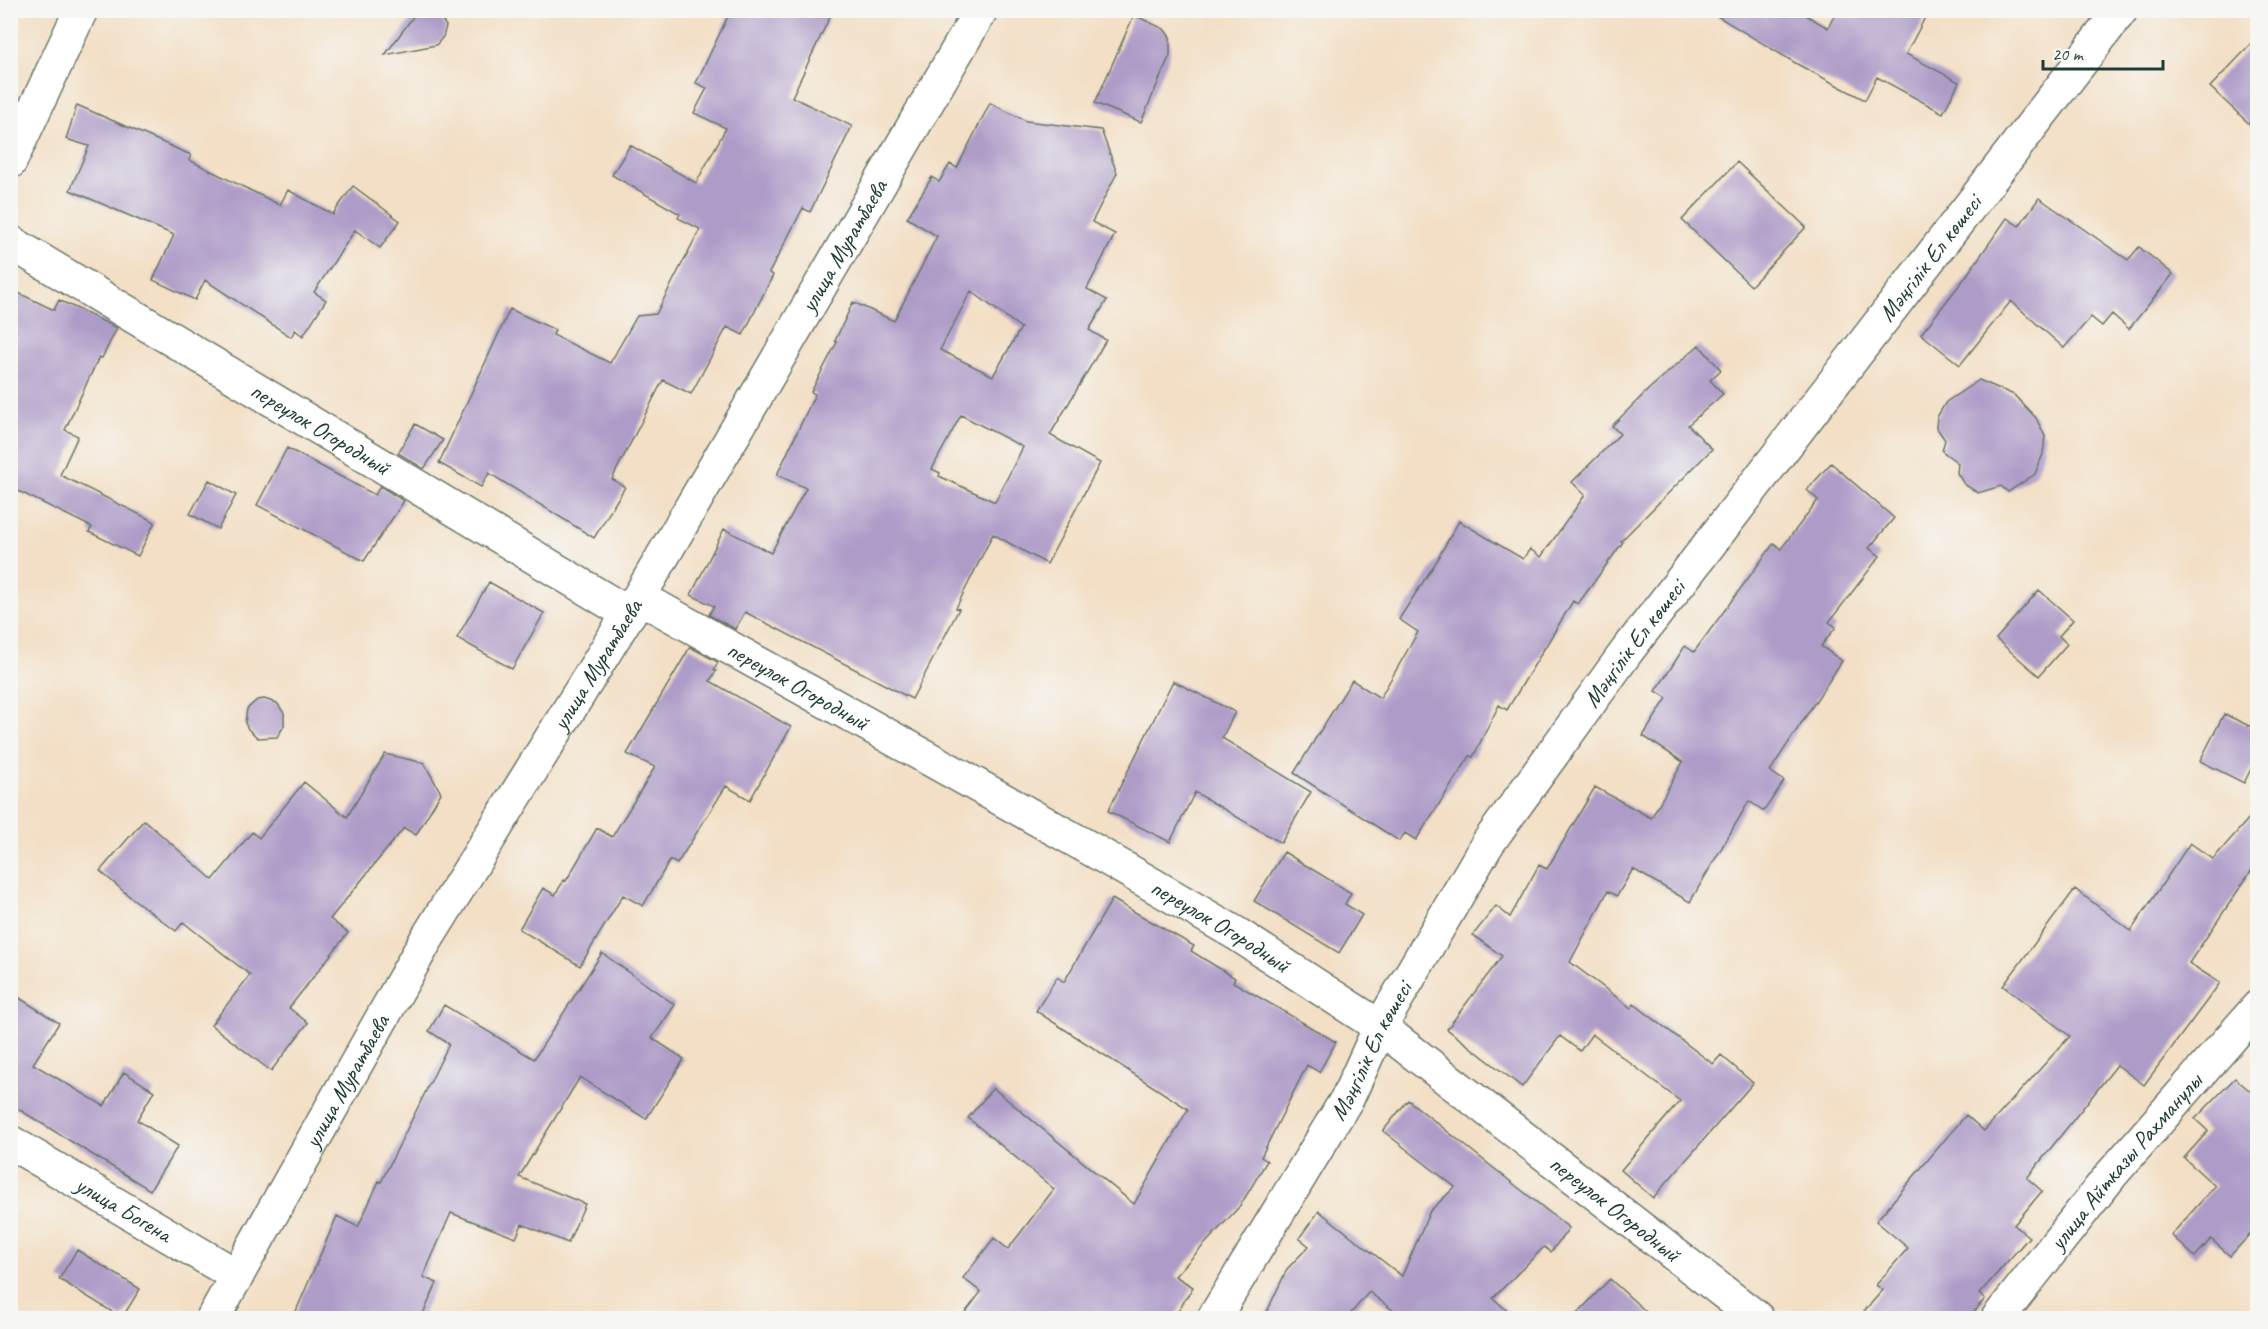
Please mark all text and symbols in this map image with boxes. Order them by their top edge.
scale bar [2043,33,2163,71]
text: 20 m [2052,43,2085,65]
street label: улица Муратбаева [792,173,895,319]
street label: Мәңгілік Ел көшесі [1872,187,1990,327]
street label: переулок Огородный [245,375,397,483]
street label: Мәңгілік Ел көшесі [1576,572,1693,713]
street label: улица Муратбаева [544,593,650,737]
street label: переулок Огородный [722,634,876,738]
street label: переулок Огородный [1145,872,1298,981]
street label: Мәңгілік Ел көшесі [1323,974,1420,1126]
street label: улица Муратбаева [296,1008,397,1155]
street label: улица Айтказы Рахманулы [2041,1065,2210,1258]
street label: переулок Огородный [1543,1148,1688,1270]
street label: улица Богена [68,1168,179,1250]

